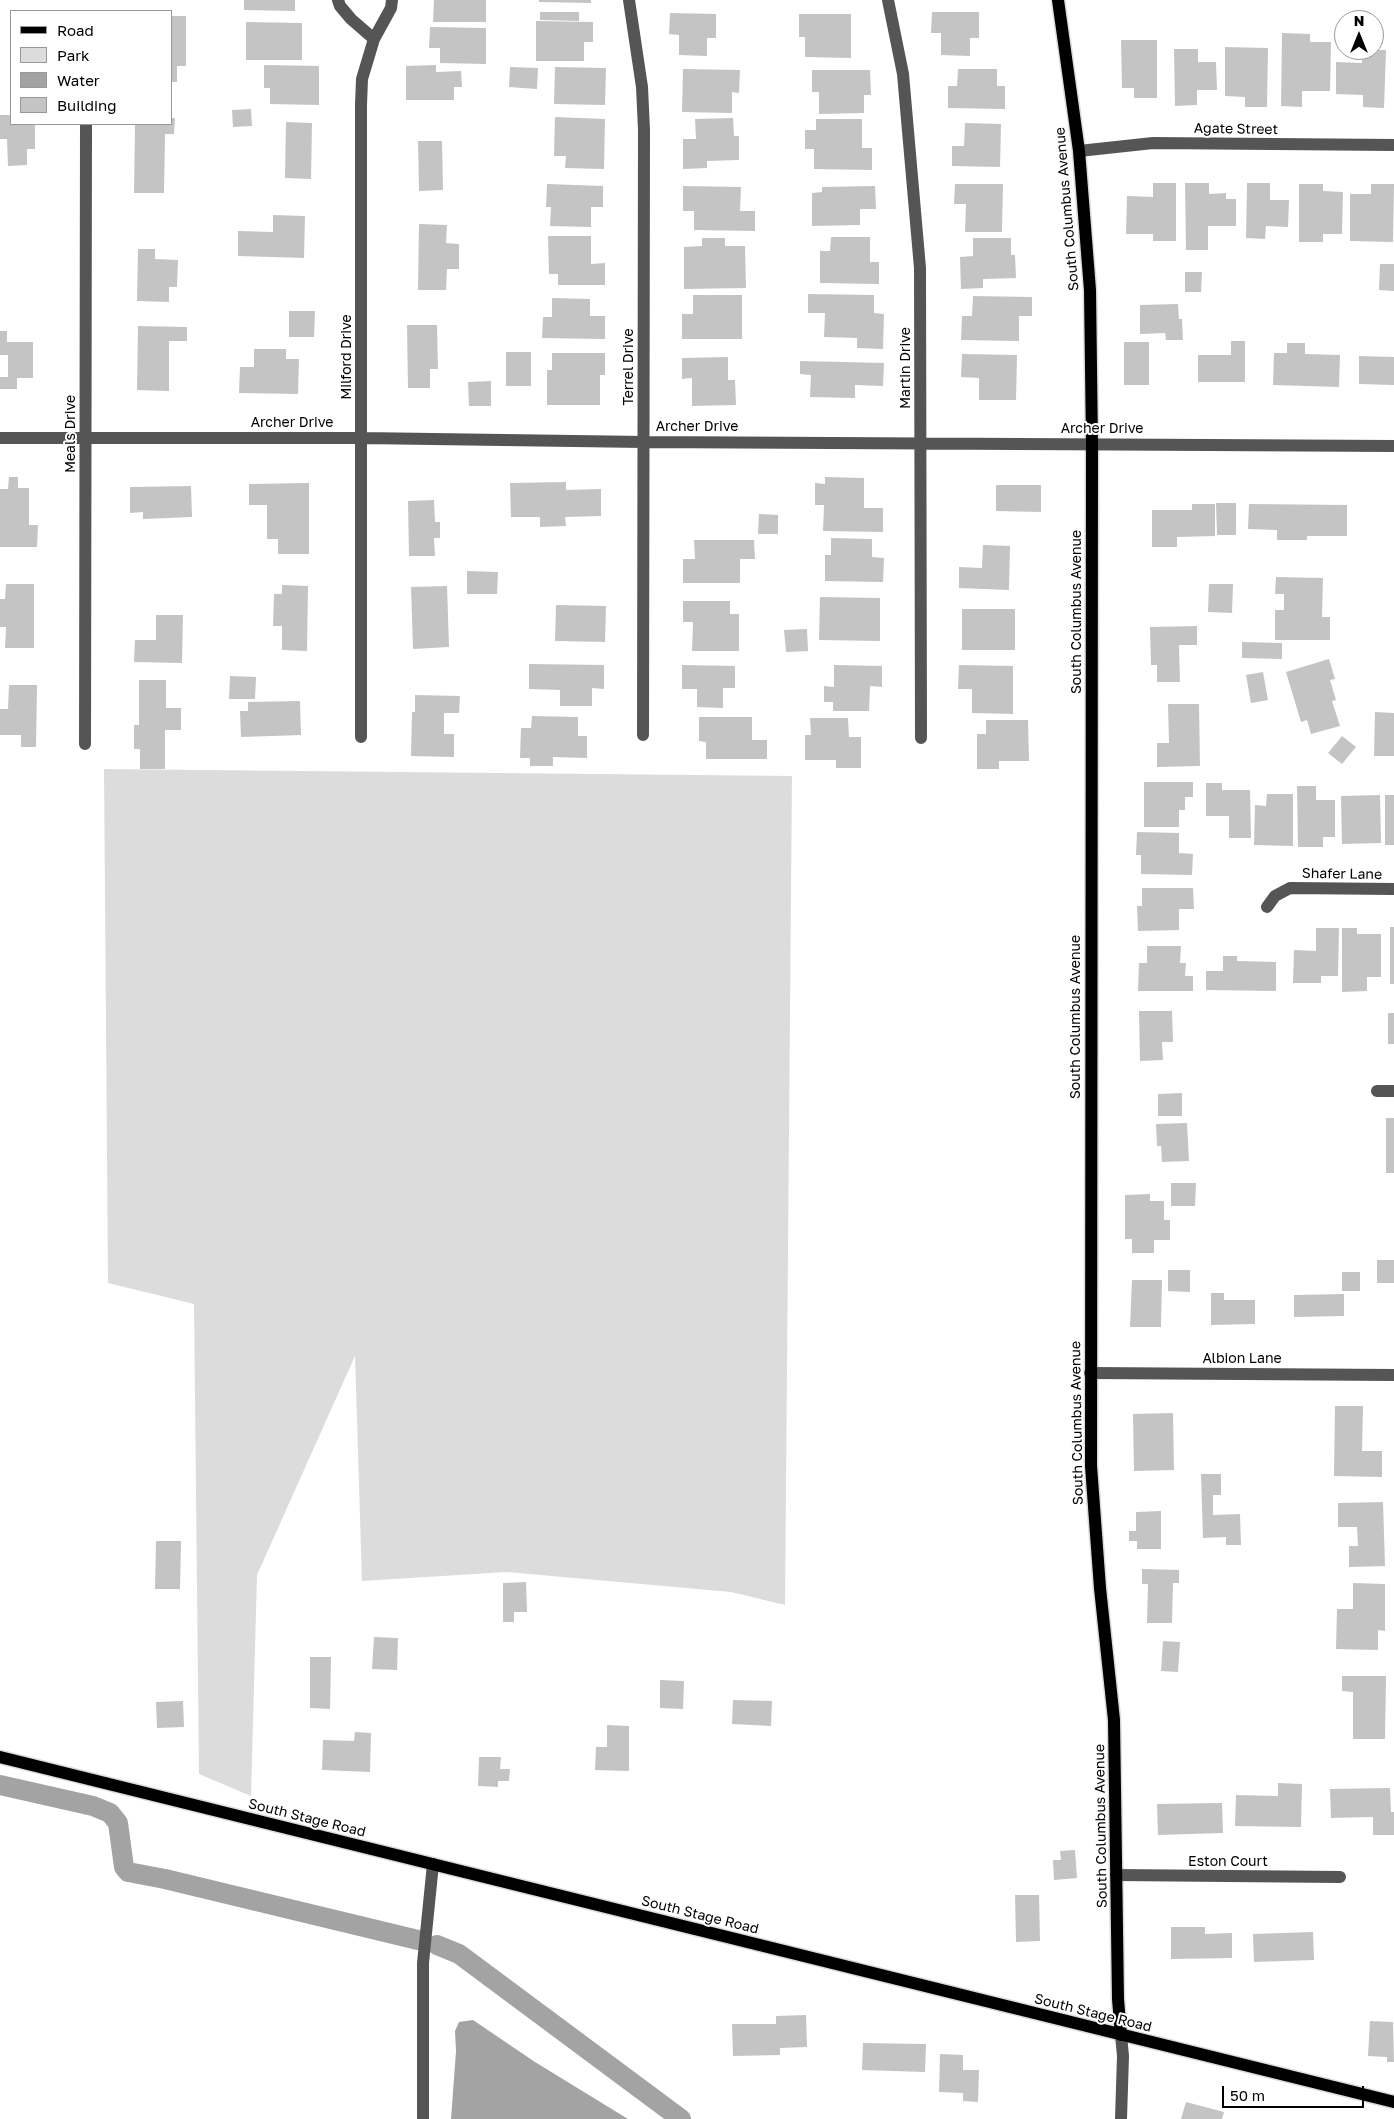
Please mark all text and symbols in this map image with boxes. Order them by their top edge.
legend [10,10,172,125]
north arrow [1334,10,1384,60]
text: N [1354,12,1364,29]
text: Road [57,21,94,39]
text: Park [57,46,89,64]
text: Water [57,71,100,89]
text: Building [57,96,117,114]
street label: Agate Street [1194,120,1278,138]
street label: South Columbus Avenue [1051,126,1083,292]
street label: Milford Drive [339,314,355,400]
street label: Martin Drive [898,327,914,409]
street label: Terrel Drive [621,328,637,406]
street label: Meals Drive [63,395,79,473]
street label: Archer Drive [251,415,333,431]
street label: Archer Drive [656,419,738,435]
street label: Archer Drive [1061,421,1143,437]
street label: South Columbus Avenue [1069,530,1085,694]
street label: Shafer Lane [1302,865,1382,883]
street label: South Columbus Avenue [1068,935,1084,1099]
street label: South Columbus Avenue [1067,1341,1087,1505]
street label: Albion Lane [1202,1351,1282,1367]
street label: South Columbus Avenue [1091,1744,1111,1908]
street label: South Stage Road [247,1795,367,1841]
street label: Eston Court [1188,1854,1268,1870]
street label: South Stage Road [640,1892,760,1938]
street label: South Stage Road [1033,1990,1153,2036]
scale bar [1224,2076,1366,2108]
text: 50 m [1230,2086,1265,2104]

